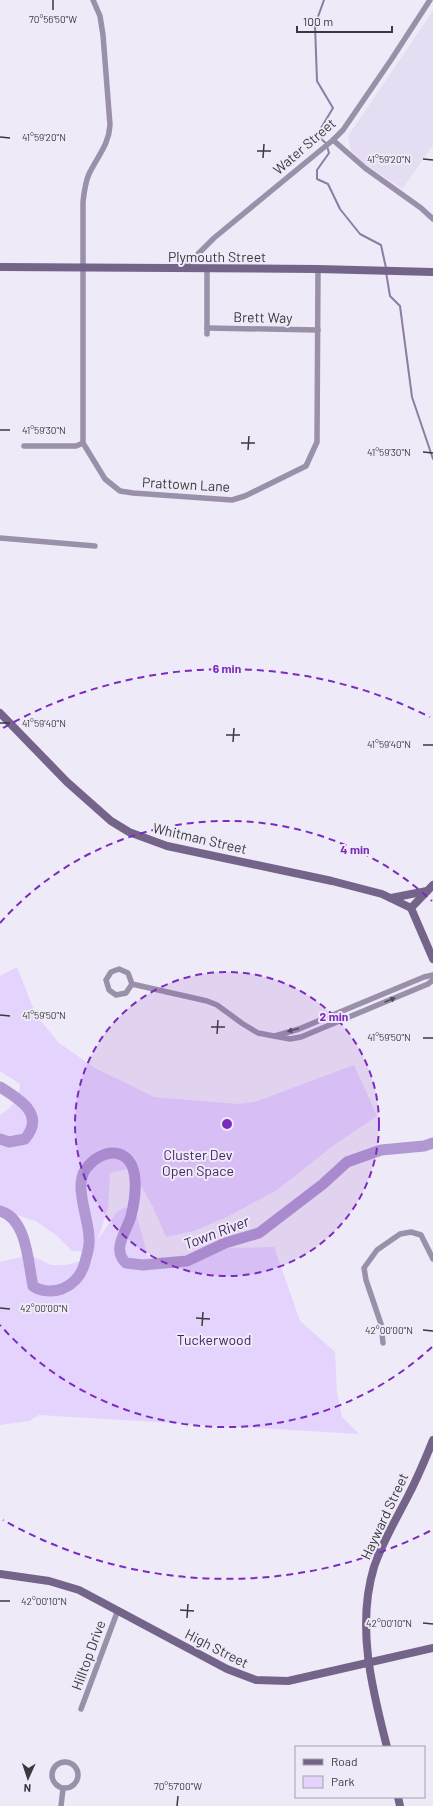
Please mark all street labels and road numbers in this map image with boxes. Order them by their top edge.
street label: Water Street [269,114,339,178]
street label: Plymouth Street [168,248,266,265]
street label: Brett Way [233,308,293,326]
street label: Prattown Lane [141,473,231,495]
street label: Whitman Street [151,819,249,857]
street label: Hayward Street [357,1470,411,1562]
street label: Hilltop Drive [67,1618,109,1692]
street label: High Street [182,1625,252,1671]

